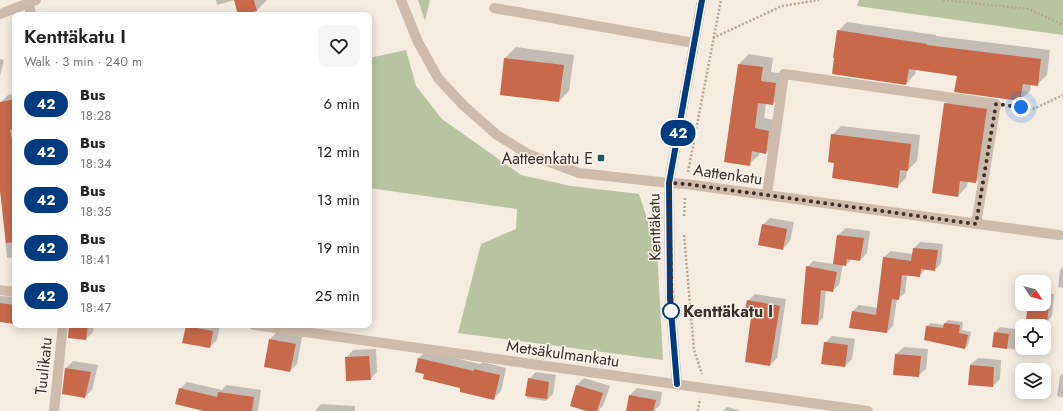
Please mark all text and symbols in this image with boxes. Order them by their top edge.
text: Kenttäkatu I [24,23,126,50]
button: heart [318,25,360,67]
text: Walk · 3 min · 240 m [24,52,142,71]
text: Bus [80,84,105,106]
text: 6 min [323,93,360,115]
text: 42 [37,94,55,114]
your location [1011,97,1031,117]
text: 18:28 [80,106,111,125]
line badge: 42 [660,120,696,146]
text: 42 [669,123,687,143]
text: Bus [80,132,105,154]
text: 12 min [317,141,360,163]
text: 42 [37,142,55,162]
place label: Aatteenkatu E [502,147,593,170]
marker: Aatteenkatu E [596,153,606,163]
text: 18:34 [80,154,112,173]
street label: Aattenkatu [692,158,764,191]
text: Bus [80,180,105,202]
text: 13 min [317,189,360,211]
text: 42 [37,190,55,210]
street label: Kenttäkatu [642,193,667,261]
text: 18:35 [80,202,111,221]
text: Bus [80,228,105,250]
text: 19 min [317,237,360,259]
text: 42 [37,238,55,258]
text: 18:41 [80,250,110,269]
north arrow [1015,275,1051,311]
map controls [1015,275,1051,399]
text: Bus [80,276,105,298]
text: 25 min [315,285,360,307]
text: 42 [37,286,55,306]
text: 18:47 [80,298,111,317]
place label: Kenttäkatu I [683,300,773,323]
marker: Kenttäkatu I [662,302,680,320]
button: locate [1015,319,1051,355]
street label: Metsäkulmankatu [505,334,621,373]
street label: Tuulikatu [29,336,58,396]
button: layers [1015,363,1051,399]

